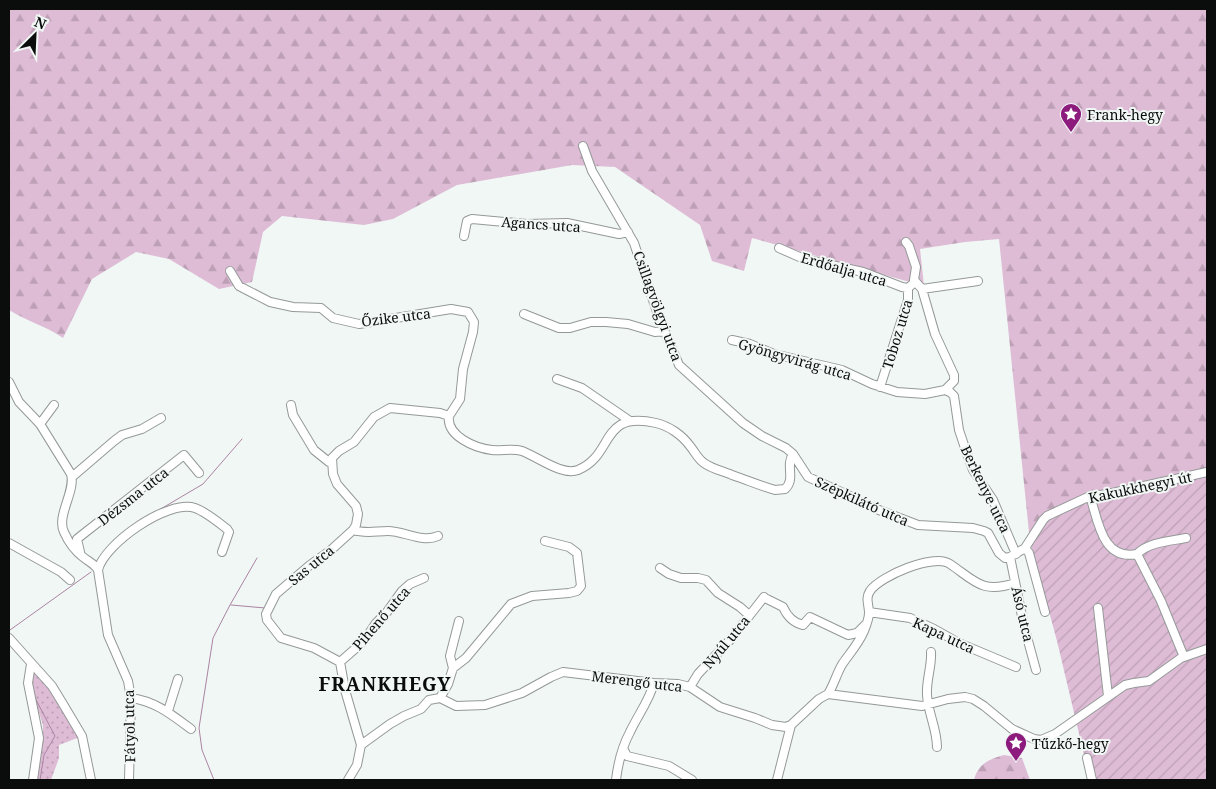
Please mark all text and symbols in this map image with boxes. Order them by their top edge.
north arrow [10,10,60,60]
text: N [32,12,49,34]
place icon: Frank-hegy [1059,102,1083,133]
place label: Frank-hegy [1087,105,1163,124]
street label: Agancs utca [501,212,581,236]
street label: Csillagvölgyi utca [629,248,687,364]
street label: Erdőalja utca [799,248,889,290]
street label: Toboz utca [877,297,917,371]
street label: Őzike utca [360,303,432,331]
street label: Gyöngyvirág utca [736,334,854,384]
street label: Berkenye utca [957,442,1015,536]
street label: Dézsma utca [94,462,172,529]
street label: Kakukkhegyi út [1087,467,1193,507]
street label: Szépkilátó utca [812,472,912,530]
street label: Sas utca [284,541,338,589]
street label: Pihenő utca [348,582,414,654]
street label: Ásó utca [1007,584,1039,644]
street label: Nyúl utca [698,611,754,673]
street label: Kapa utca [910,612,978,658]
street label: Merengő utca [590,666,684,696]
district label: FRANKHEGY [319,671,451,697]
street label: Fátyol utca [119,689,139,763]
place icon: Tűzkő-hegy [1004,731,1028,762]
place label: Tűzkő-hegy [1032,734,1109,753]

